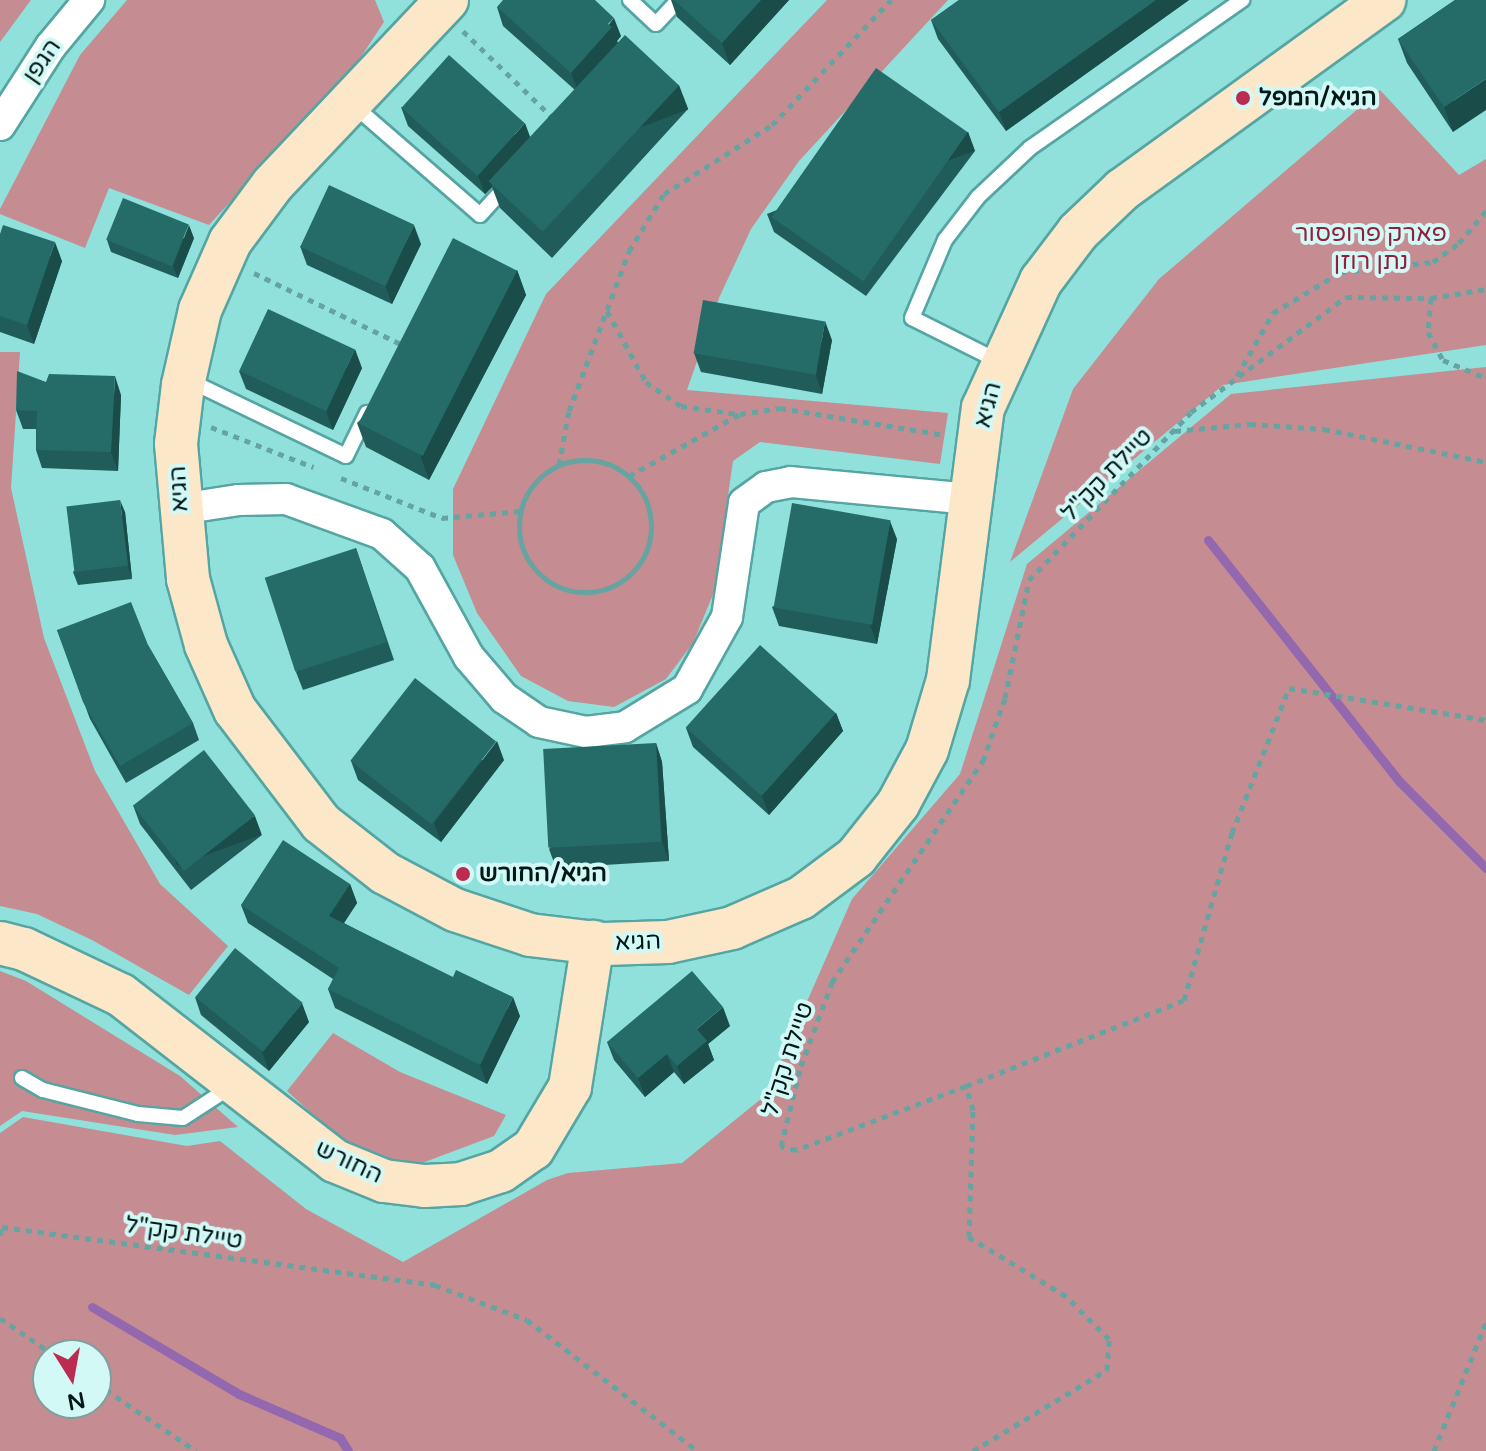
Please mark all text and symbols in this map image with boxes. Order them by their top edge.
street label: הגפן [17,33,67,89]
place label: הגיא/המפל [1259,84,1376,112]
marker: הגיא/המפל [1234,89,1252,107]
park label: פארק פרופסור נתן רוזן [1295,220,1447,276]
street label: הגיא [968,379,1008,431]
street label: טיילת קק"ל [1056,423,1158,527]
street label: הגיא [163,465,195,513]
place label: הגיא/החורש [479,860,607,888]
marker: הגיא/החורש [454,865,472,883]
street label: הגיא [614,927,662,957]
street label: טיילת קק"ל [756,998,820,1120]
street label: החורש [311,1134,387,1190]
street label: טיילת קק"ל [123,1211,245,1255]
north arrow [32,1339,112,1419]
text: N [65,1386,87,1415]

